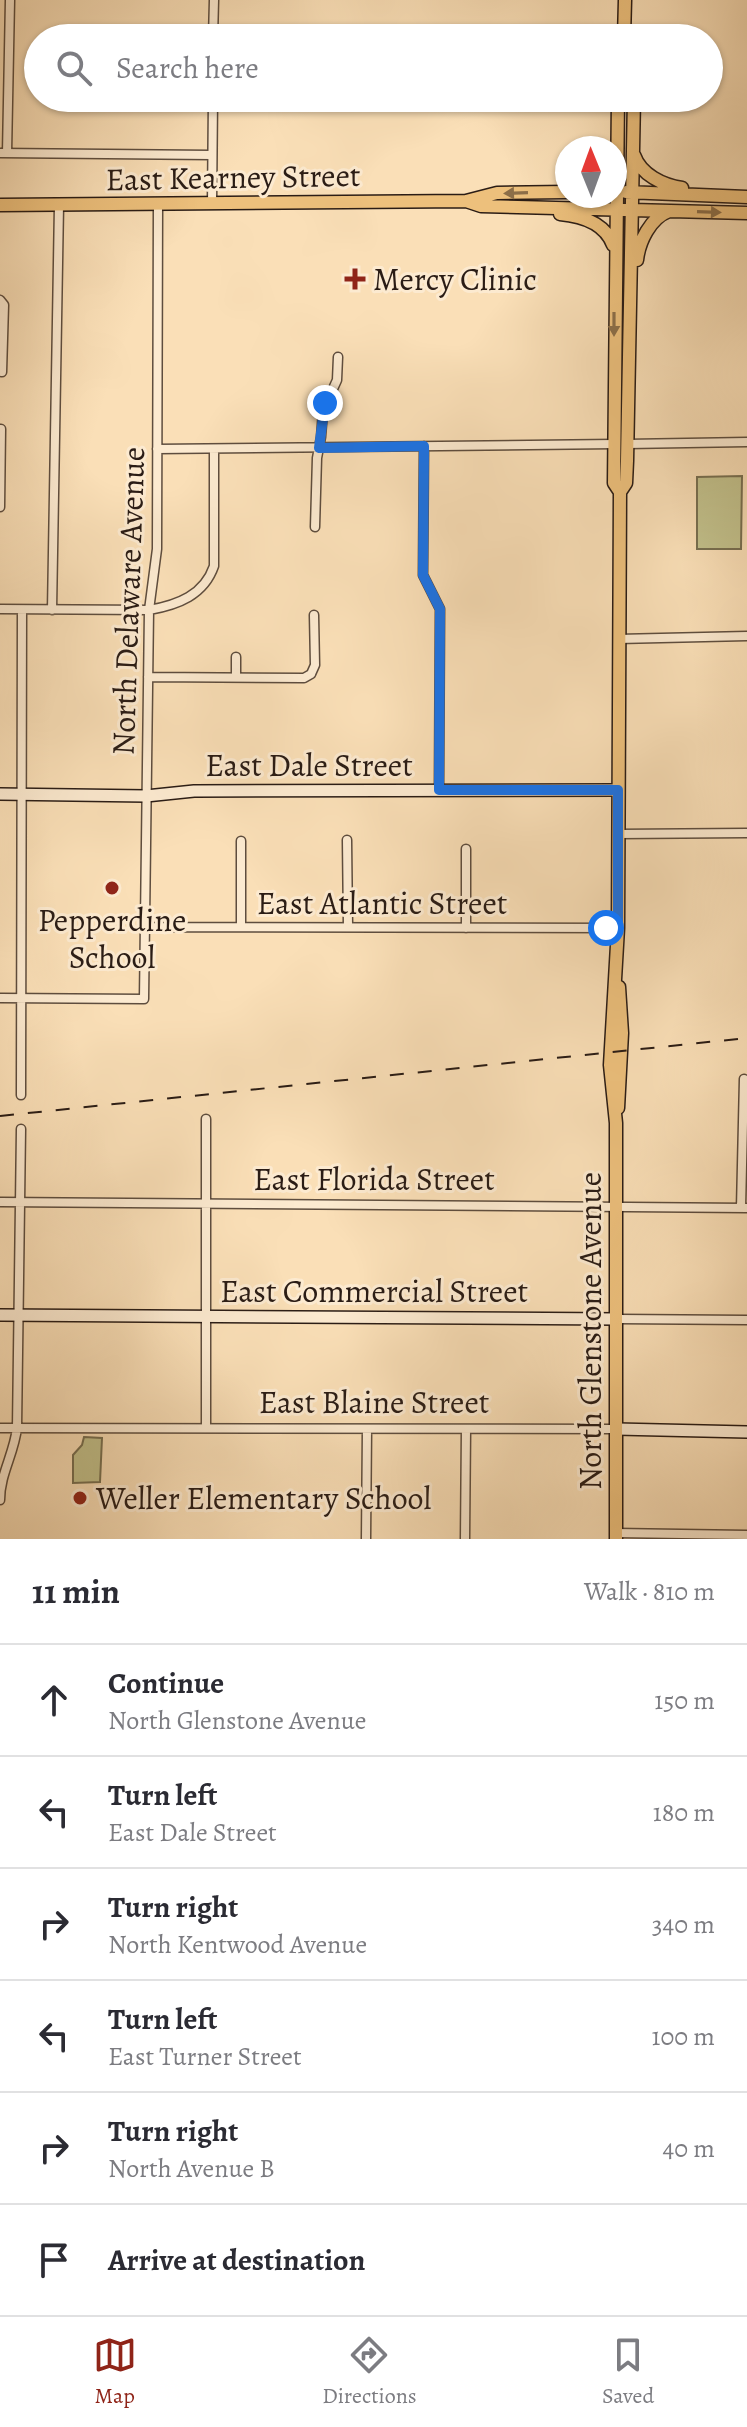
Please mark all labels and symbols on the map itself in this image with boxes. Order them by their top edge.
north arrow [555,136,627,208]
street label: East Kearney Street [105,153,361,201]
one-way arrow [503,186,528,199]
one-way arrow [697,206,722,219]
place label: Mercy Clinic [373,257,537,301]
marker: Mercy Clinic [344,268,366,290]
one-way arrow [608,312,620,337]
route end [307,385,343,421]
street label: North Delaware Avenue [101,446,155,756]
street label: East Dale Street [205,743,413,787]
marker: Pepperdine School [103,879,121,897]
street label: East Atlantic Street [257,881,507,925]
place label: Pepperdine School [38,898,186,979]
route start [588,910,624,946]
street label: East Florida Street [253,1157,495,1201]
street label: North Glenstone Avenue [568,1172,612,1490]
street label: East Commercial Street [220,1269,528,1313]
street label: East Blaine Street [259,1380,489,1424]
place label: Weller Elementary School [95,1476,432,1520]
marker: Weller Elementary School [71,1489,89,1507]

